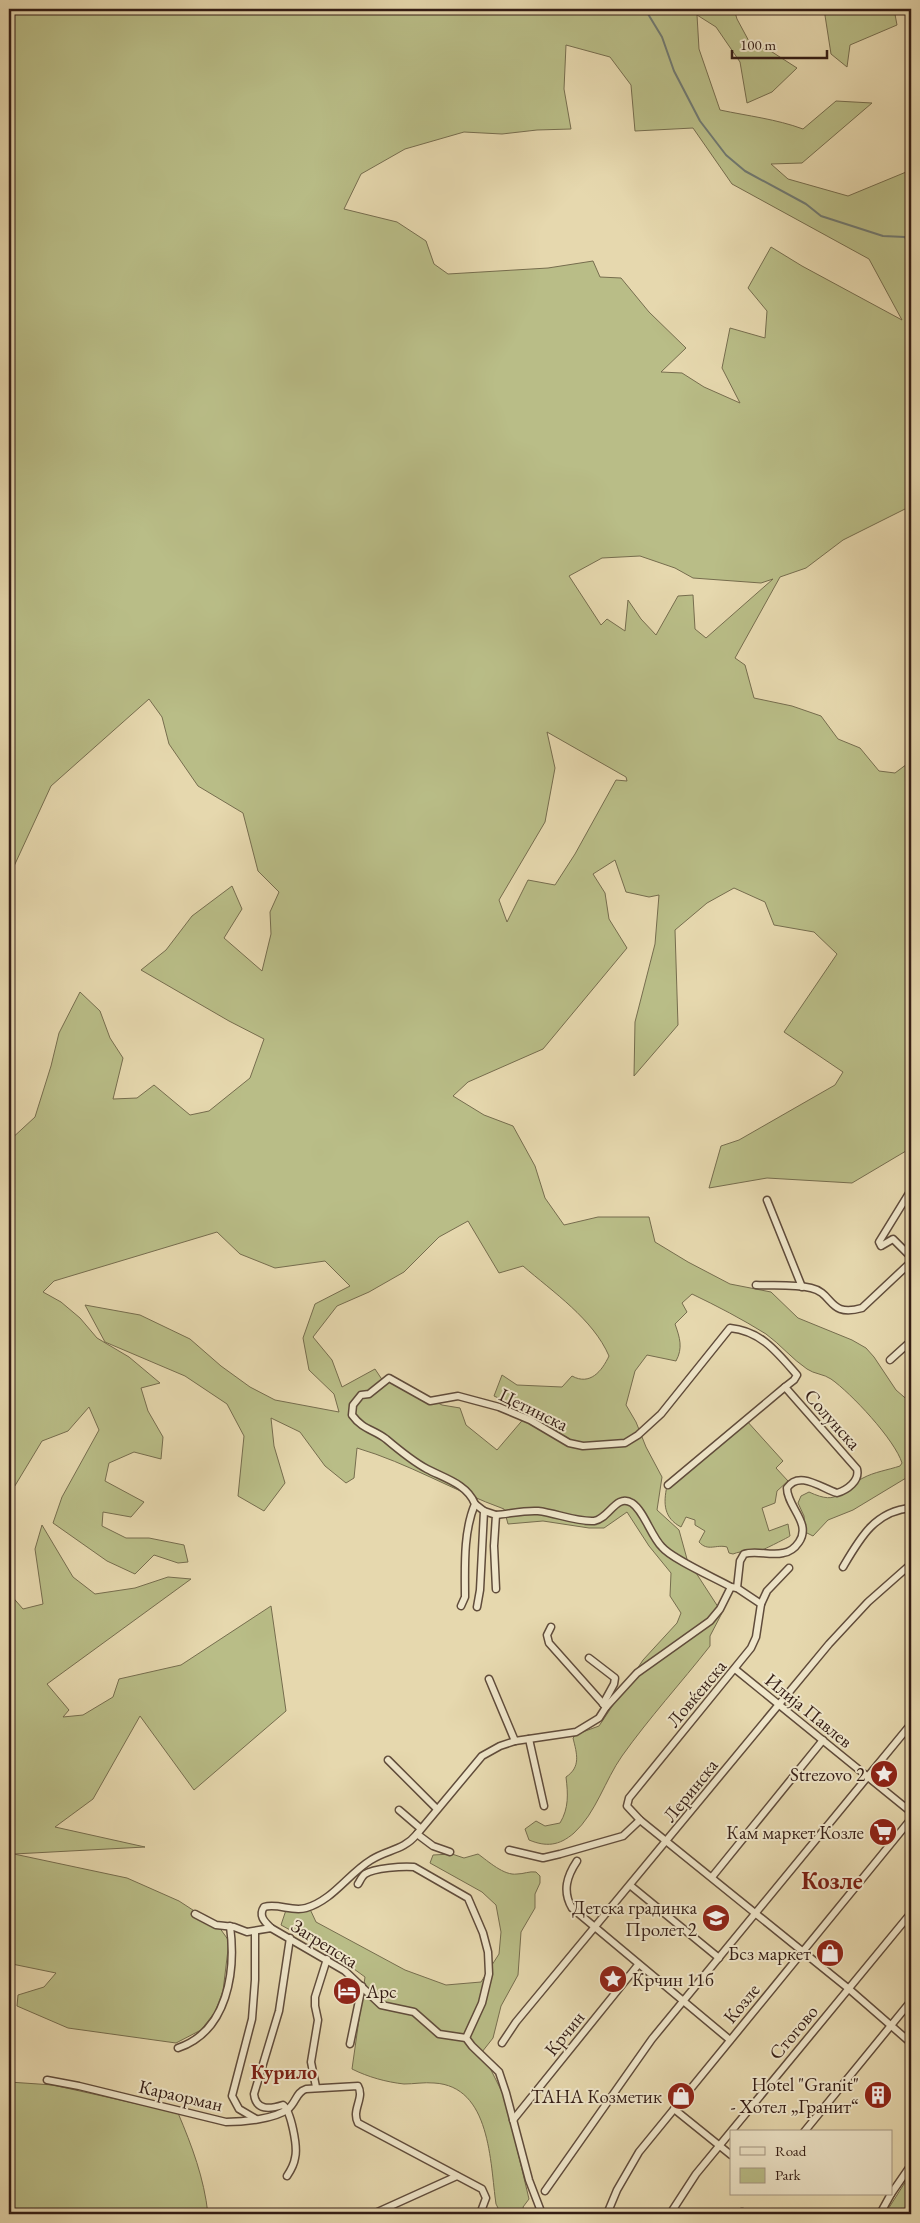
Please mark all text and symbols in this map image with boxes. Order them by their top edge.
scale bar [732,28,828,60]
text: 100 m [740,35,777,54]
street label: Цетинска [495,1382,573,1437]
street label: Солунска [799,1384,867,1455]
street label: Ловќенска [661,1654,732,1732]
street label: Илија Павлев [760,1667,858,1753]
street label: Леринска [657,1753,724,1827]
place icon: Strezovo 2 [869,1759,899,1789]
place label: Strezovo 2 [790,1762,865,1787]
supermarket icon: Кам маркет Козле [868,1817,898,1847]
place label: Кам маркет Козле [726,1820,864,1845]
district label: Козле [801,1865,863,1896]
place label: Детска градинка Пролет 2 [572,1895,697,1942]
school or university icon: Детска градинка Пролет 2 [701,1903,731,1933]
street label: Загрепска [286,1913,363,1974]
shop icon: Бсз маркет [815,1938,845,1968]
place label: Бсз маркет [728,1941,811,1966]
place icon: Крчин 11б [598,1964,628,1994]
place label: Крчин 11б [632,1967,714,1992]
hotel icon: Арс [332,1976,362,2006]
street label: Козле [718,1978,765,2029]
place label: Арс [365,1979,397,2004]
street label: Стогово [763,2000,824,2065]
street label: Крчин [539,2006,590,2061]
district label: Курило [251,2059,317,2085]
place label: Hotel "Granit" - Хотел „Гранит“ [730,2072,859,2119]
street label: Караорман [136,2074,226,2117]
building icon: Hotel "Granit" - Хотел „Гранит“ [863,2080,893,2110]
shop icon: ТАНА Козметик [666,2081,696,2111]
place label: ТАНА Козметик [531,2084,662,2109]
legend [730,2130,892,2196]
text: Road [775,2141,807,2160]
text: Park [775,2165,802,2184]

